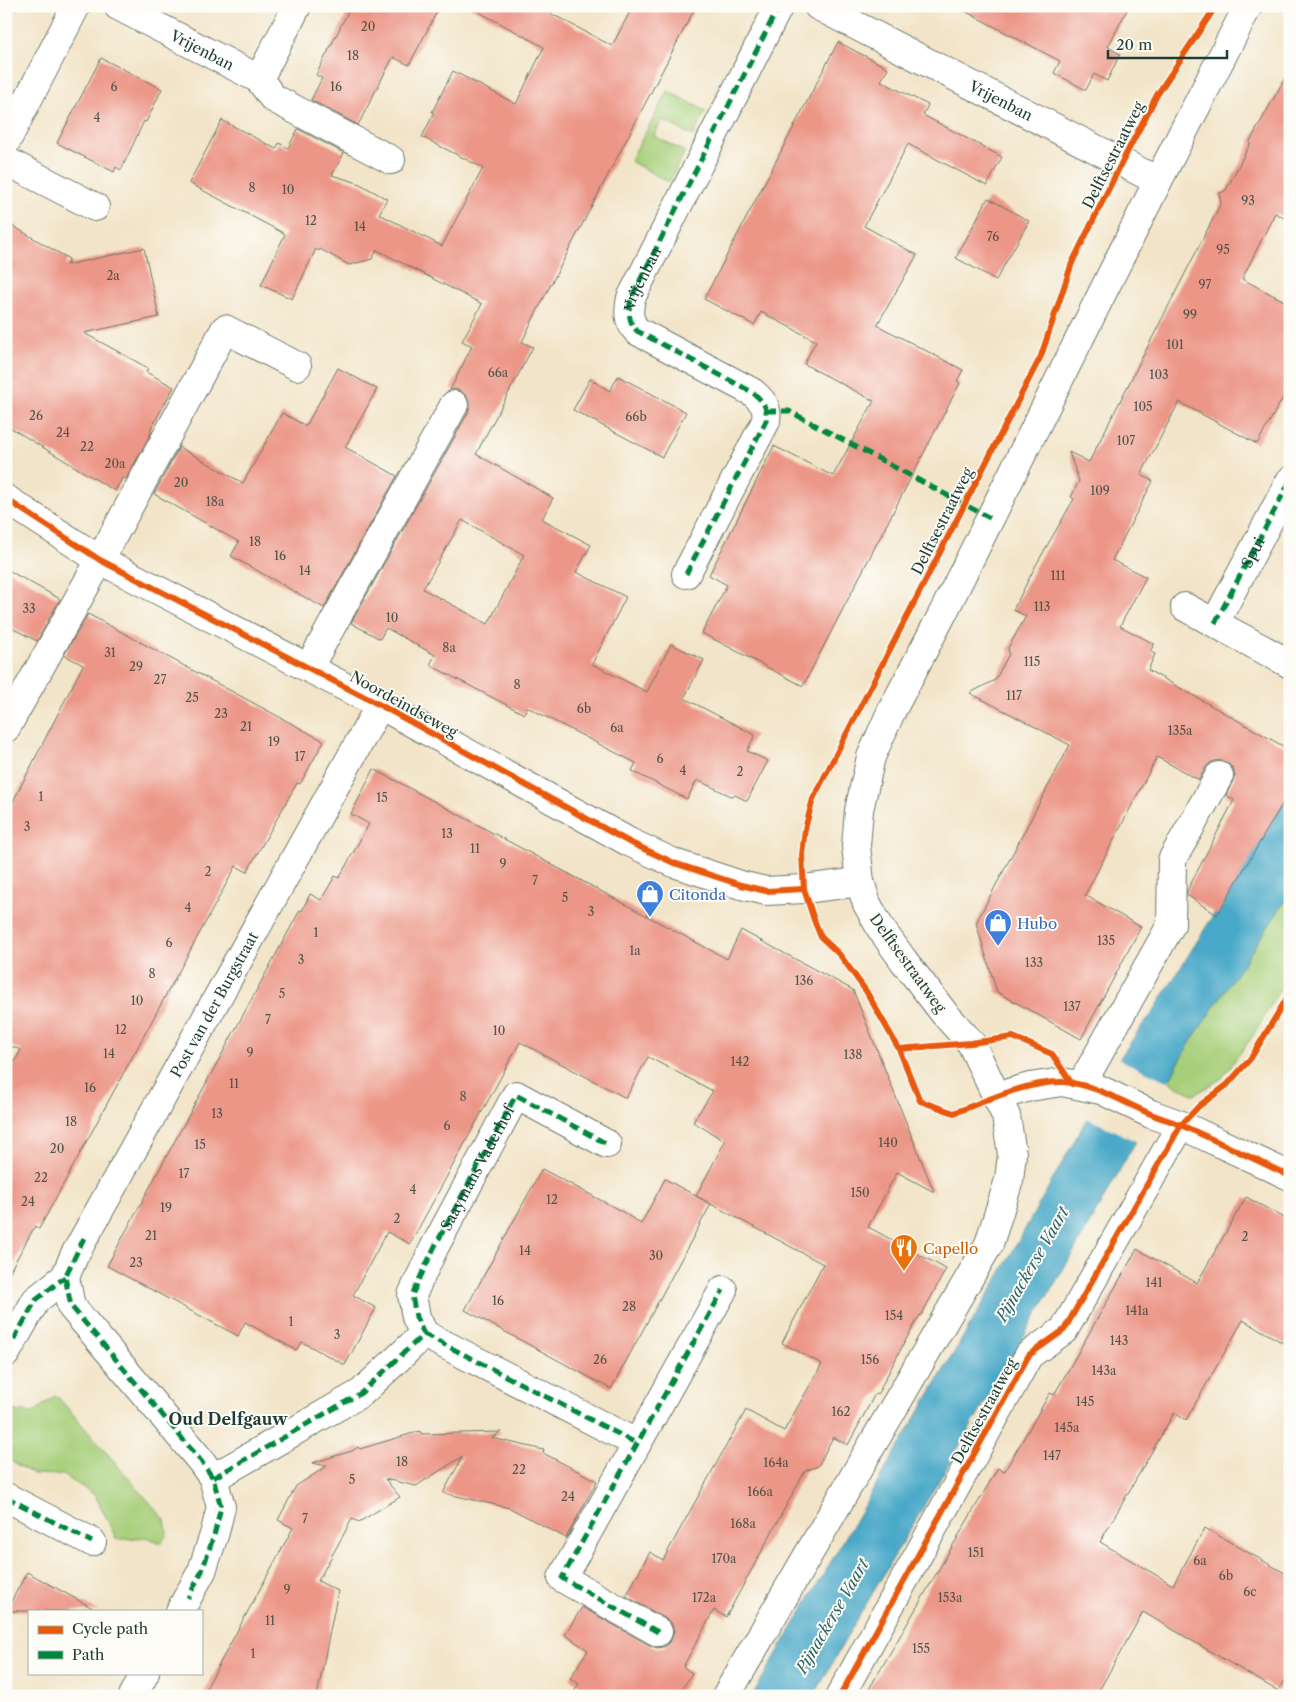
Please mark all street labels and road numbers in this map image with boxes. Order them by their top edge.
street label: Vrijenban [166,25,238,74]
street label: Vrijenban [965,76,1037,125]
street label: Delftsestraatweg [1078,98,1148,212]
street label: Vrijenban [619,243,665,313]
street label: Delftsestraatweg [907,464,977,578]
street label: Spui [1236,533,1268,571]
street label: Noordeindseweg [347,667,461,741]
street label: Delftsestraatweg [866,910,950,1016]
street label: Post van der Burgstraat [166,928,262,1081]
street label: Saaymans Vaderhof [436,1101,519,1234]
street label: Delftsestraatweg [947,1355,1021,1467]

